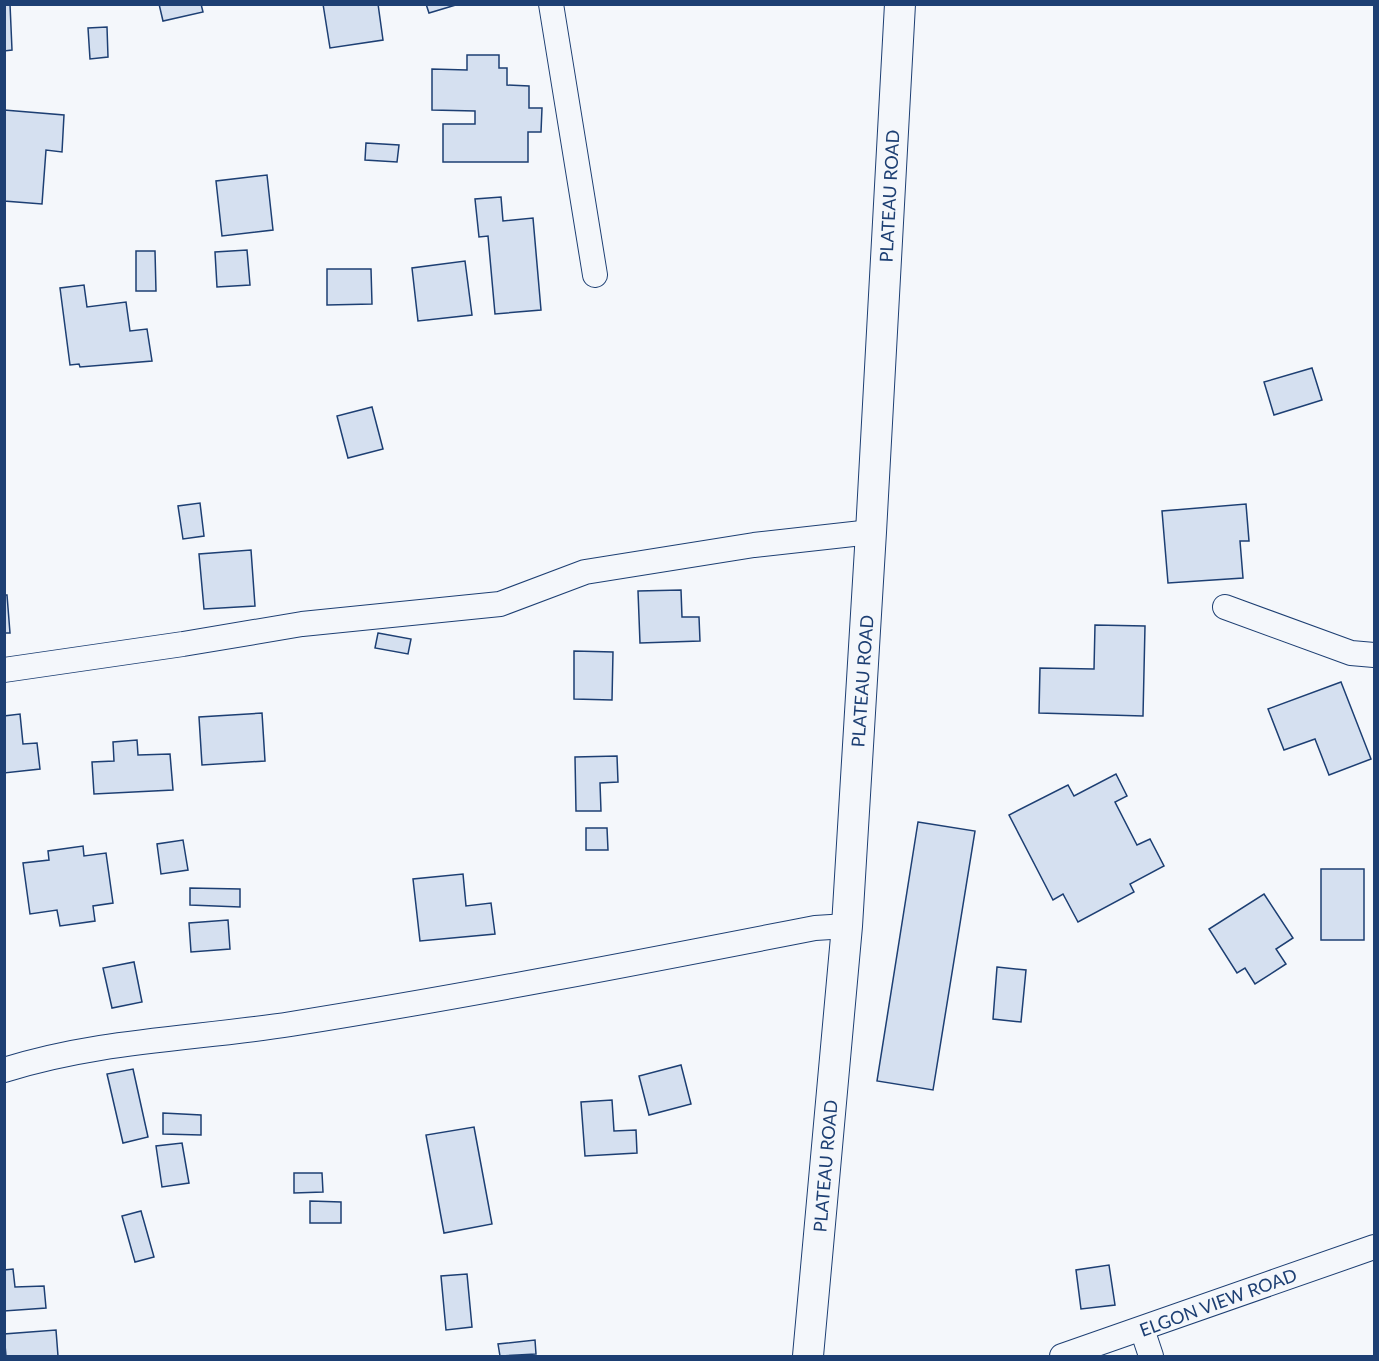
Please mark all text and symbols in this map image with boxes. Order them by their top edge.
street label: PLATEAU ROAD [875,129,903,263]
street label: PLATEAU ROAD [846,614,878,748]
street label: PLATEAU ROAD [808,1099,842,1233]
street label: ELGON VIEW ROAD [1136,1263,1300,1341]

